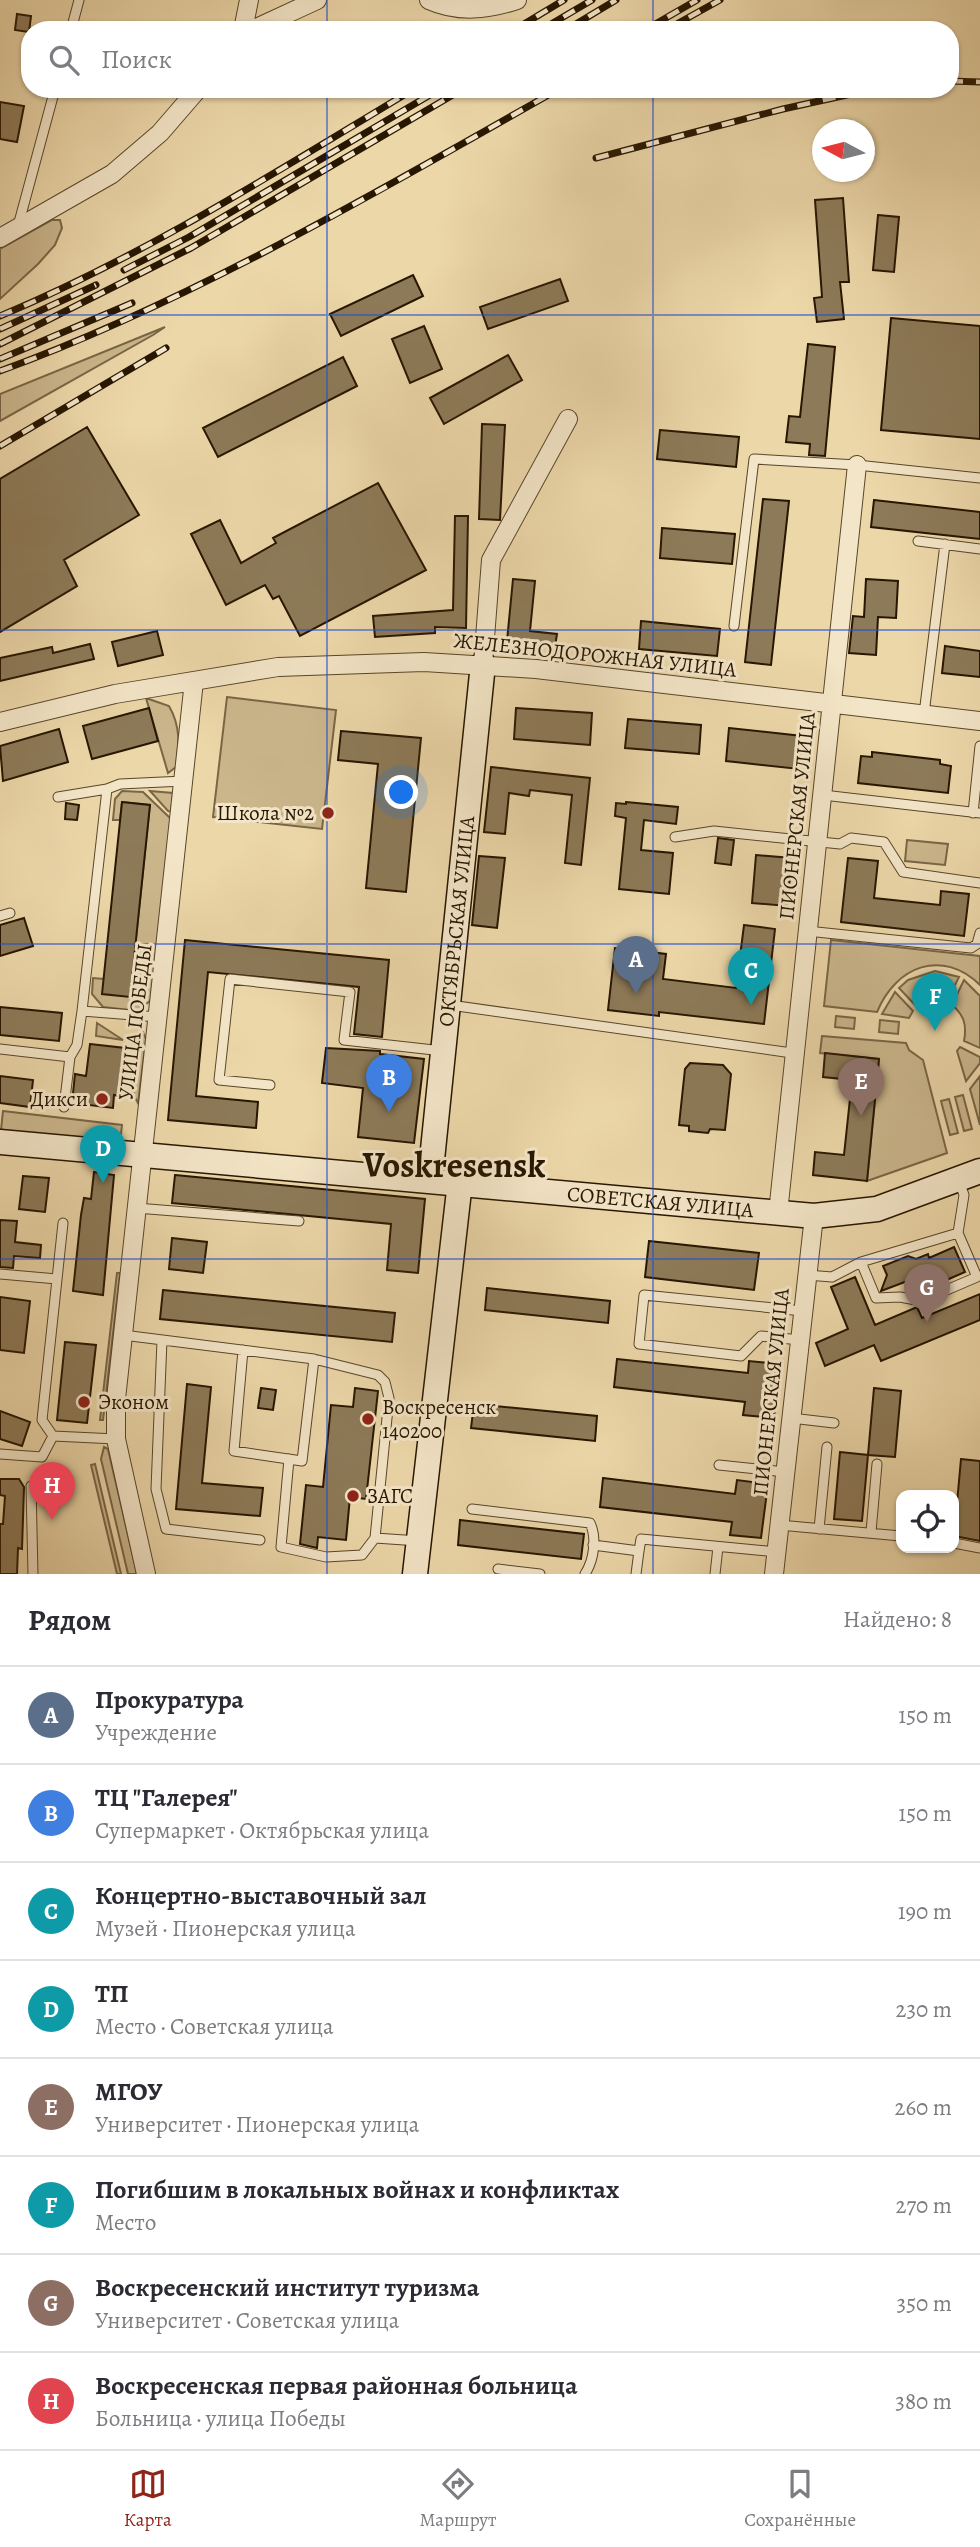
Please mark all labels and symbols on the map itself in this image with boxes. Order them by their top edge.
north arrow [812,119,875,182]
street label: ЖЕЛЕЗНОДОРОЖНАЯ УЛИЦА [452,626,739,684]
street label: ПИОНЕРСКАЯ УЛИЦА [772,710,822,921]
your location [384,775,418,809]
place label: Школа №2 [216,799,314,827]
marker: Школа №2 [320,805,336,821]
street label: ОКТЯБРЬСКАЯ УЛИЦА [432,814,481,1028]
pin: A [613,936,659,994]
street label: УЛИЦА ПОБЕДЫ [111,942,159,1102]
pin: C [728,947,774,1005]
pin: F [912,973,958,1031]
pin: B [366,1054,412,1112]
pin: E [838,1058,884,1116]
place label: Дикси [30,1085,88,1113]
marker: Дикси [94,1091,110,1107]
pin: D [80,1125,126,1183]
district label: Voskresensk [362,1141,545,1189]
street label: СОВЕТСКАЯ УЛИЦА [566,1180,755,1225]
pin: G [904,1264,950,1322]
street label: ПИОНЕРСКАЯ УЛИЦА [746,1286,796,1497]
place label: Эконом [98,1388,169,1416]
place label: Воскресенск 140200 [382,1393,496,1445]
marker: Эконом [76,1394,92,1410]
marker: Воскресенск 140200 [360,1411,376,1427]
pin: H [29,1462,75,1520]
place label: ЗАГС [367,1482,413,1510]
marker: ЗАГС [345,1488,361,1504]

